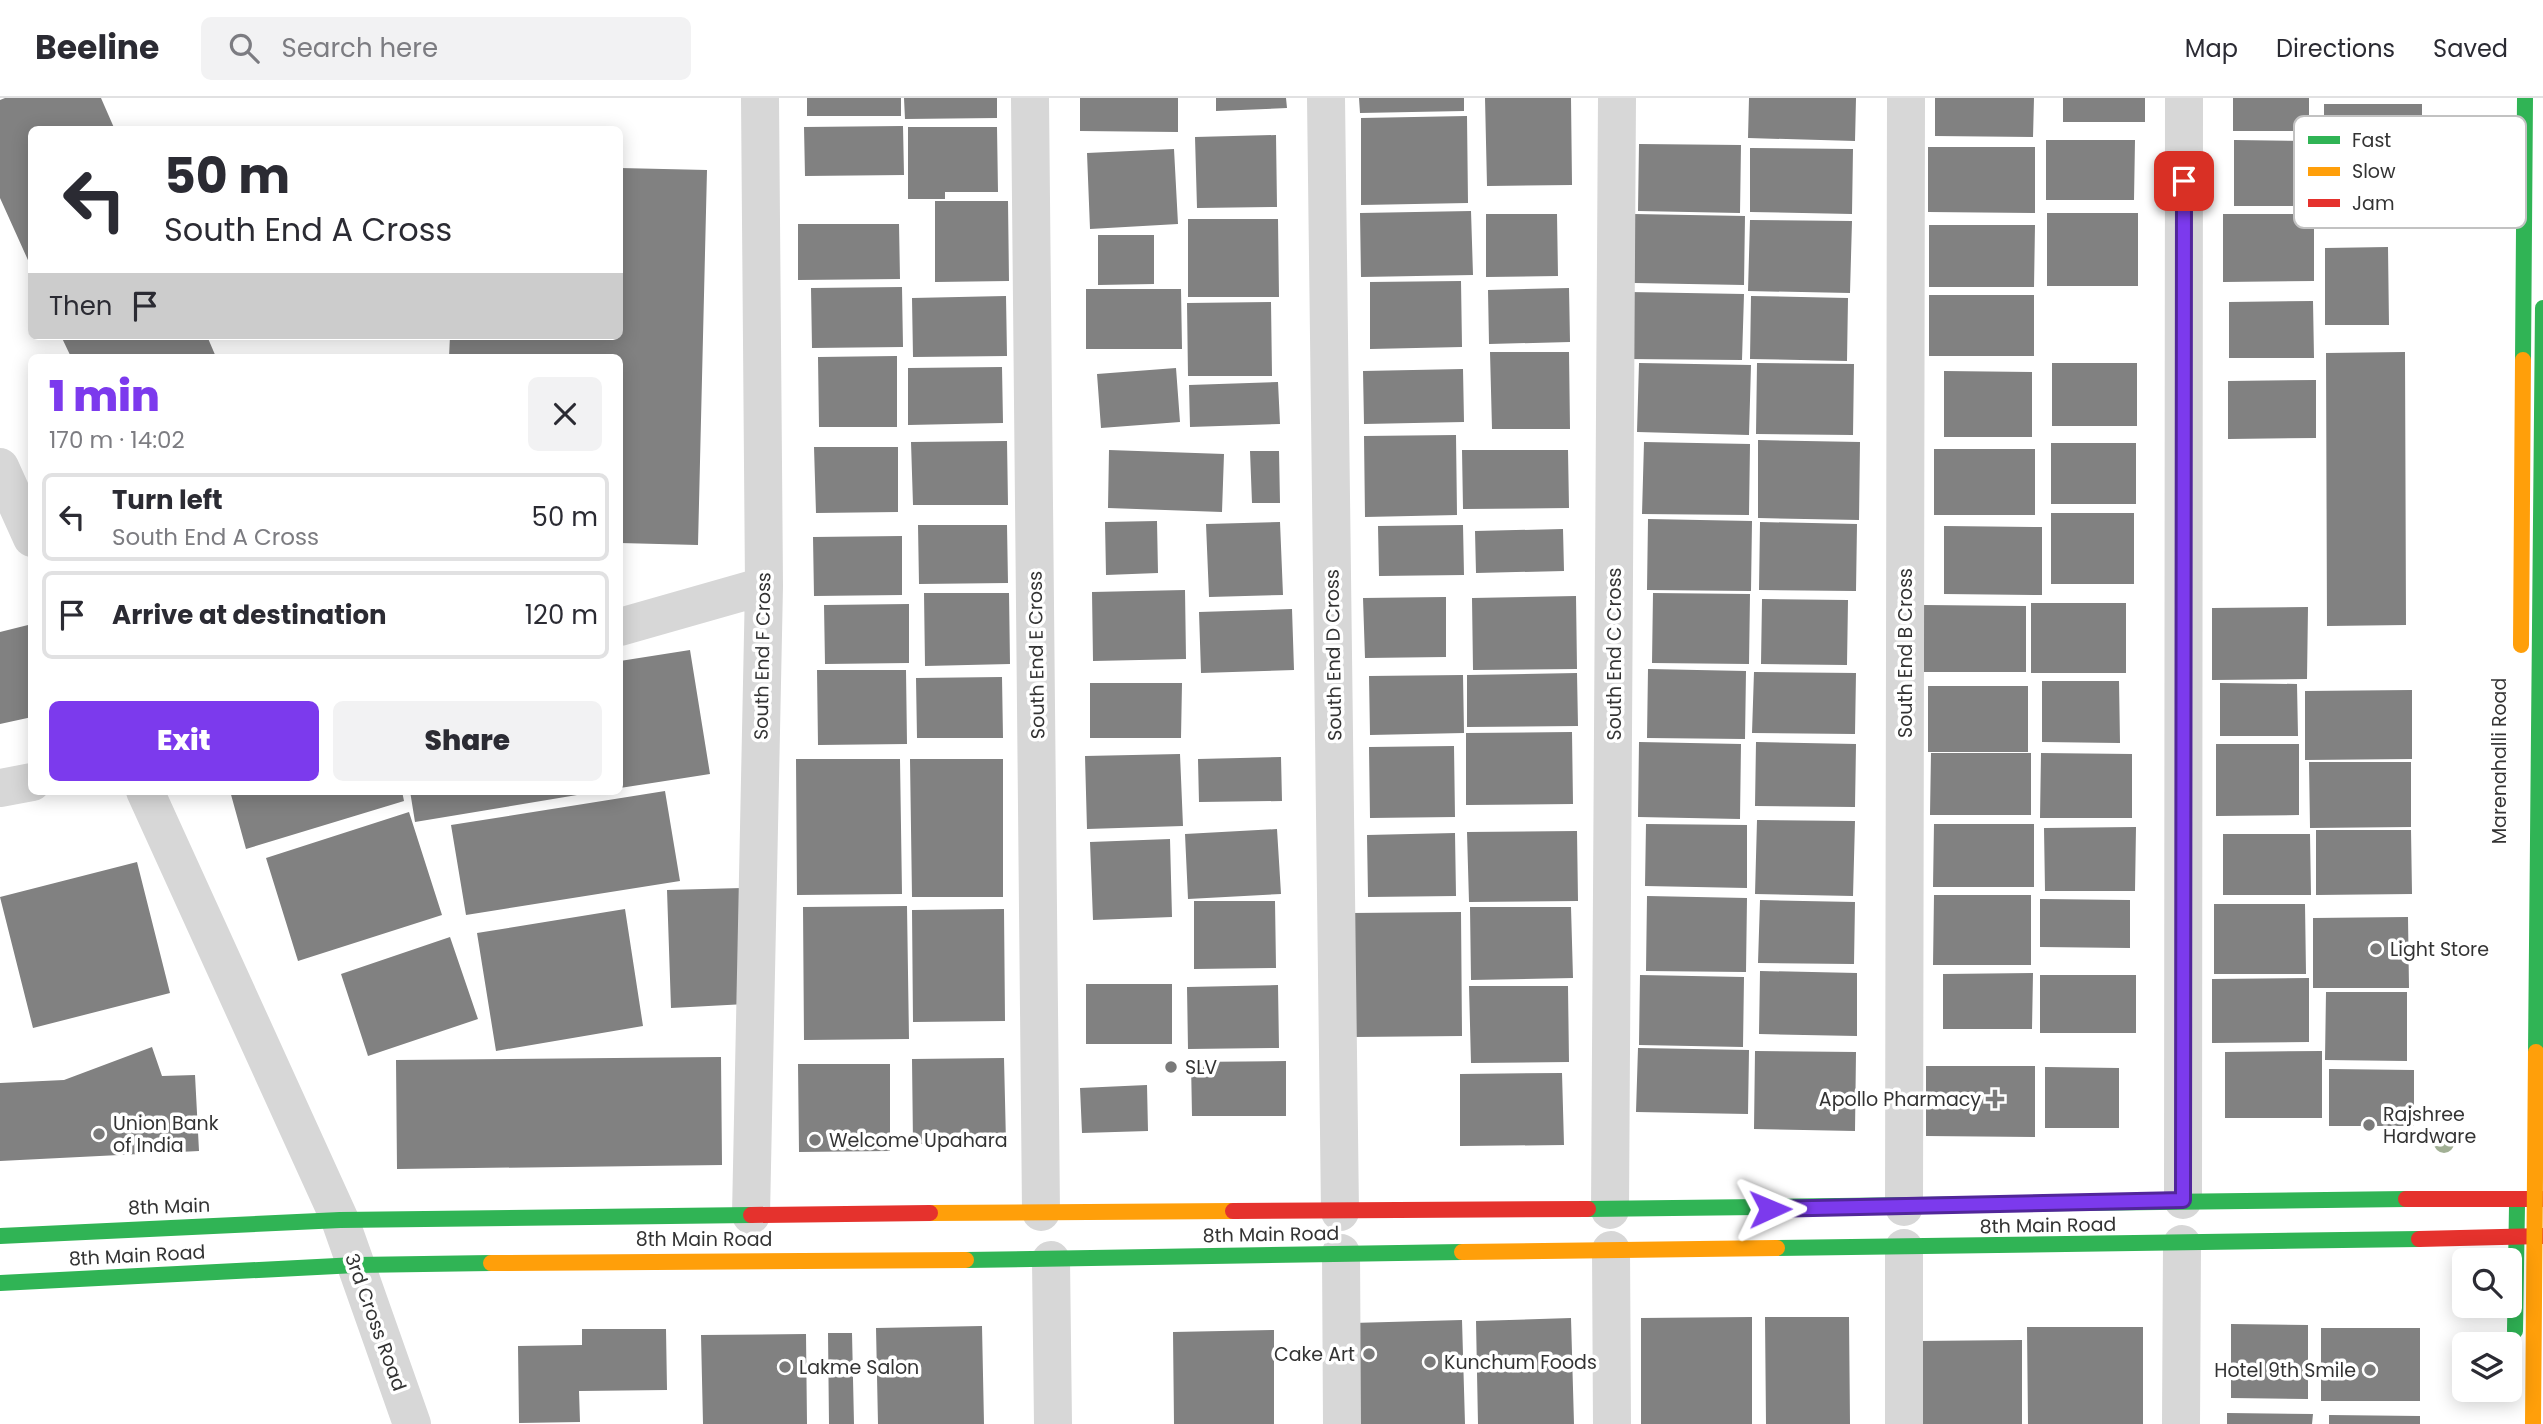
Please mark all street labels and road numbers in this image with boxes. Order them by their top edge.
street label: South End C Cross [1601,568,1628,740]
street label: South End B Cross [1892,568,1919,738]
street label: South End D Cross [1319,569,1348,741]
street label: South End E Cross [1022,571,1051,739]
street label: South End F Cross [748,572,777,740]
street label: Marenahalli Road [2486,678,2513,844]
street label: 8th Main [127,1192,211,1221]
street label: 8th Main Road [1979,1211,2117,1240]
street label: 8th Main Road [1202,1220,1340,1249]
street label: 8th Main Road [636,1226,772,1253]
street label: 8th Main Road [68,1238,206,1273]
street label: 3rd Cross Road [338,1250,413,1395]

